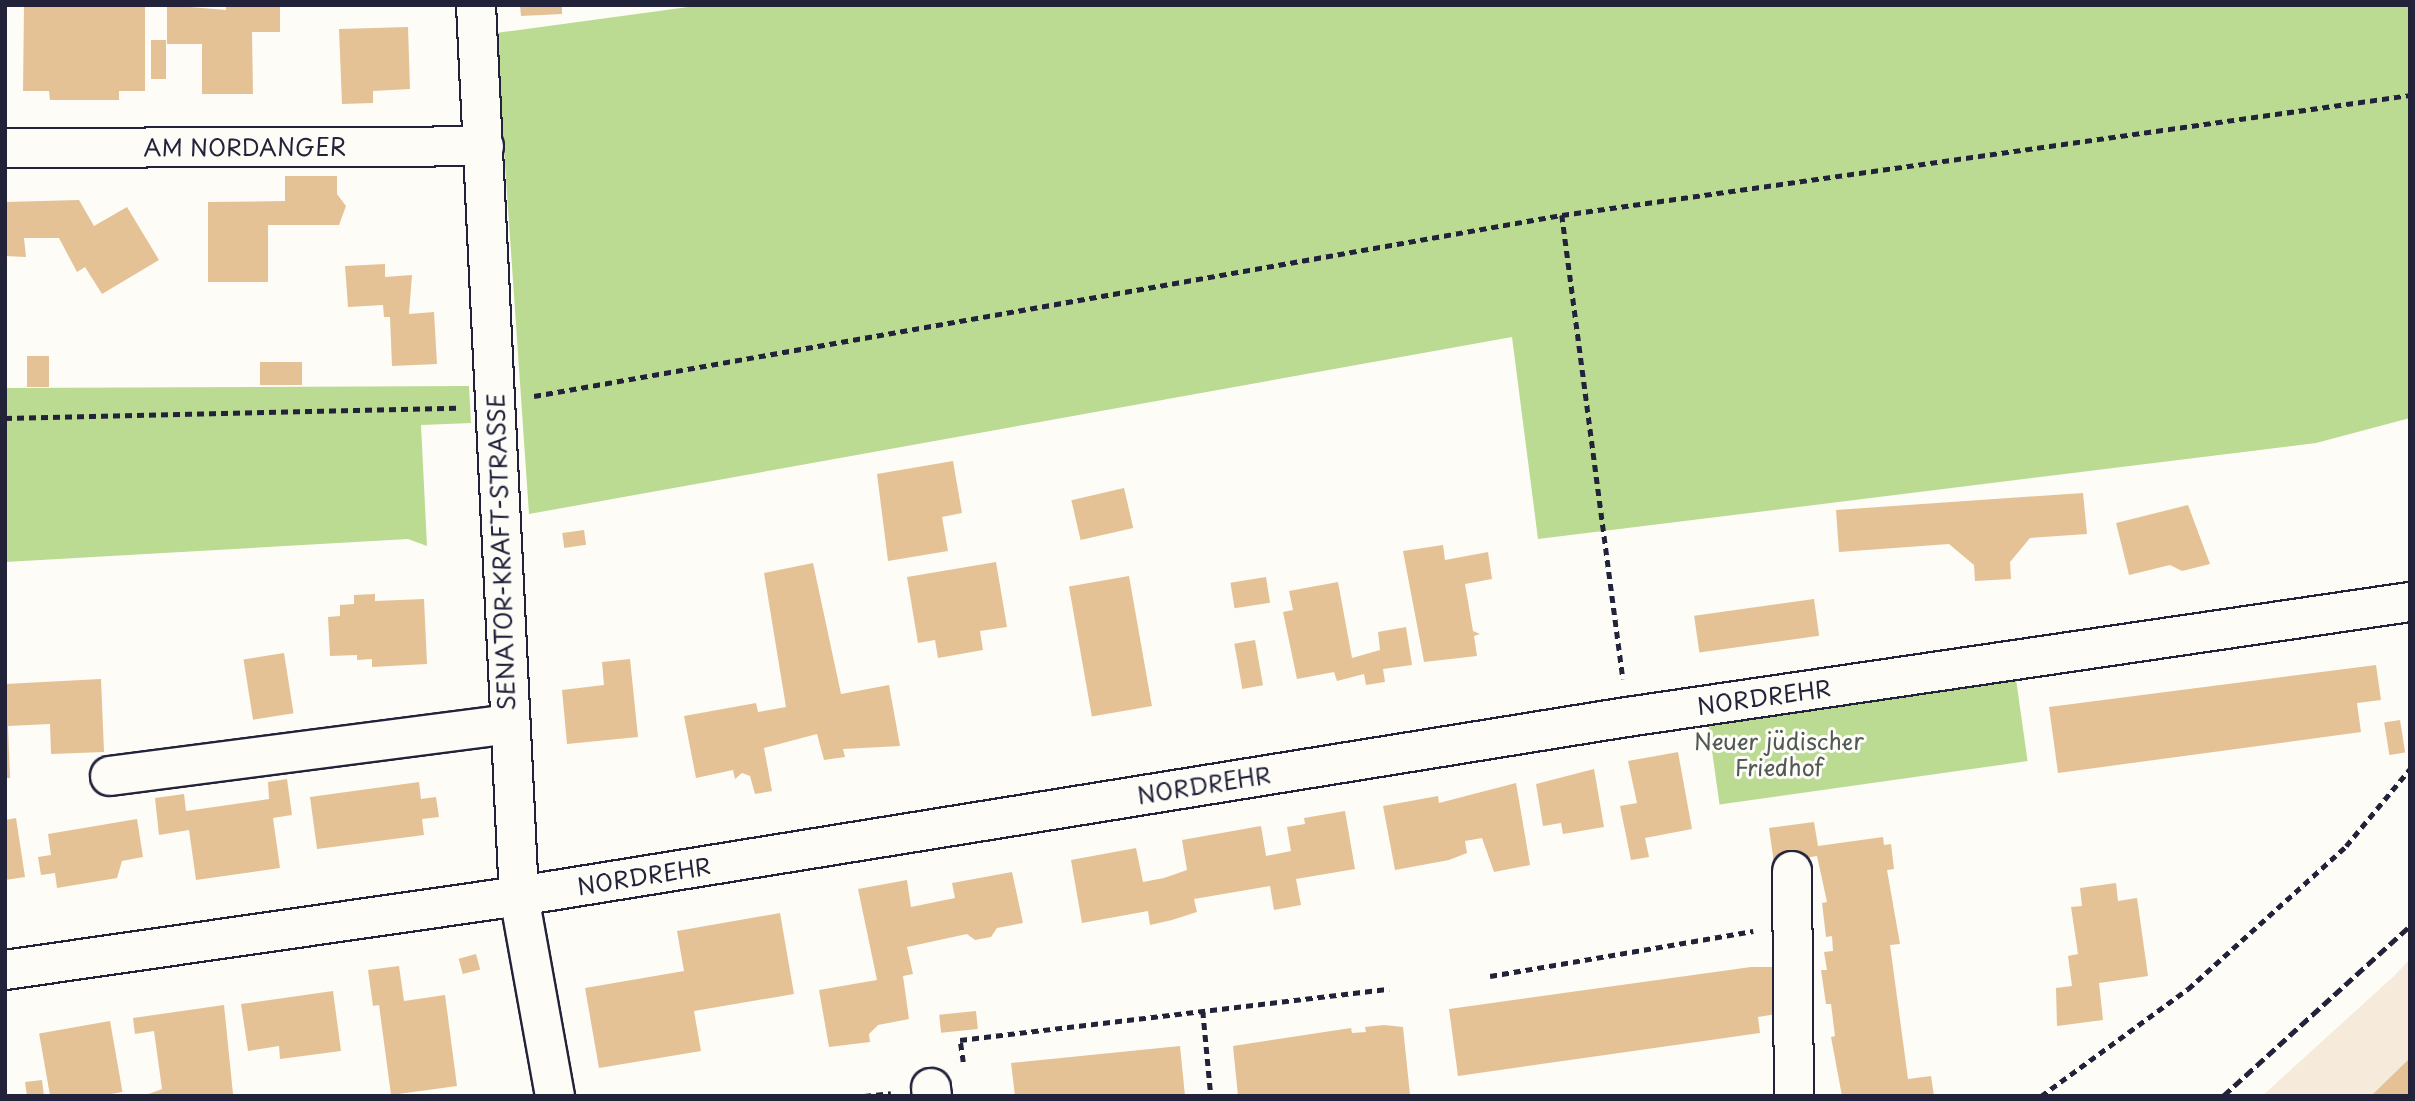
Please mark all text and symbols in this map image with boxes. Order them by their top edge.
street label: AM NORDANGER [143,133,347,161]
street label: SENATOR-KRAFT-STRASSE [482,393,520,711]
street label: NORDREHR [1695,674,1833,720]
park label: Neuer jüdischer Friedhof [1692,727,1866,781]
street label: NORDREHR [1135,761,1273,809]
street label: NORDREHR [575,852,713,900]

